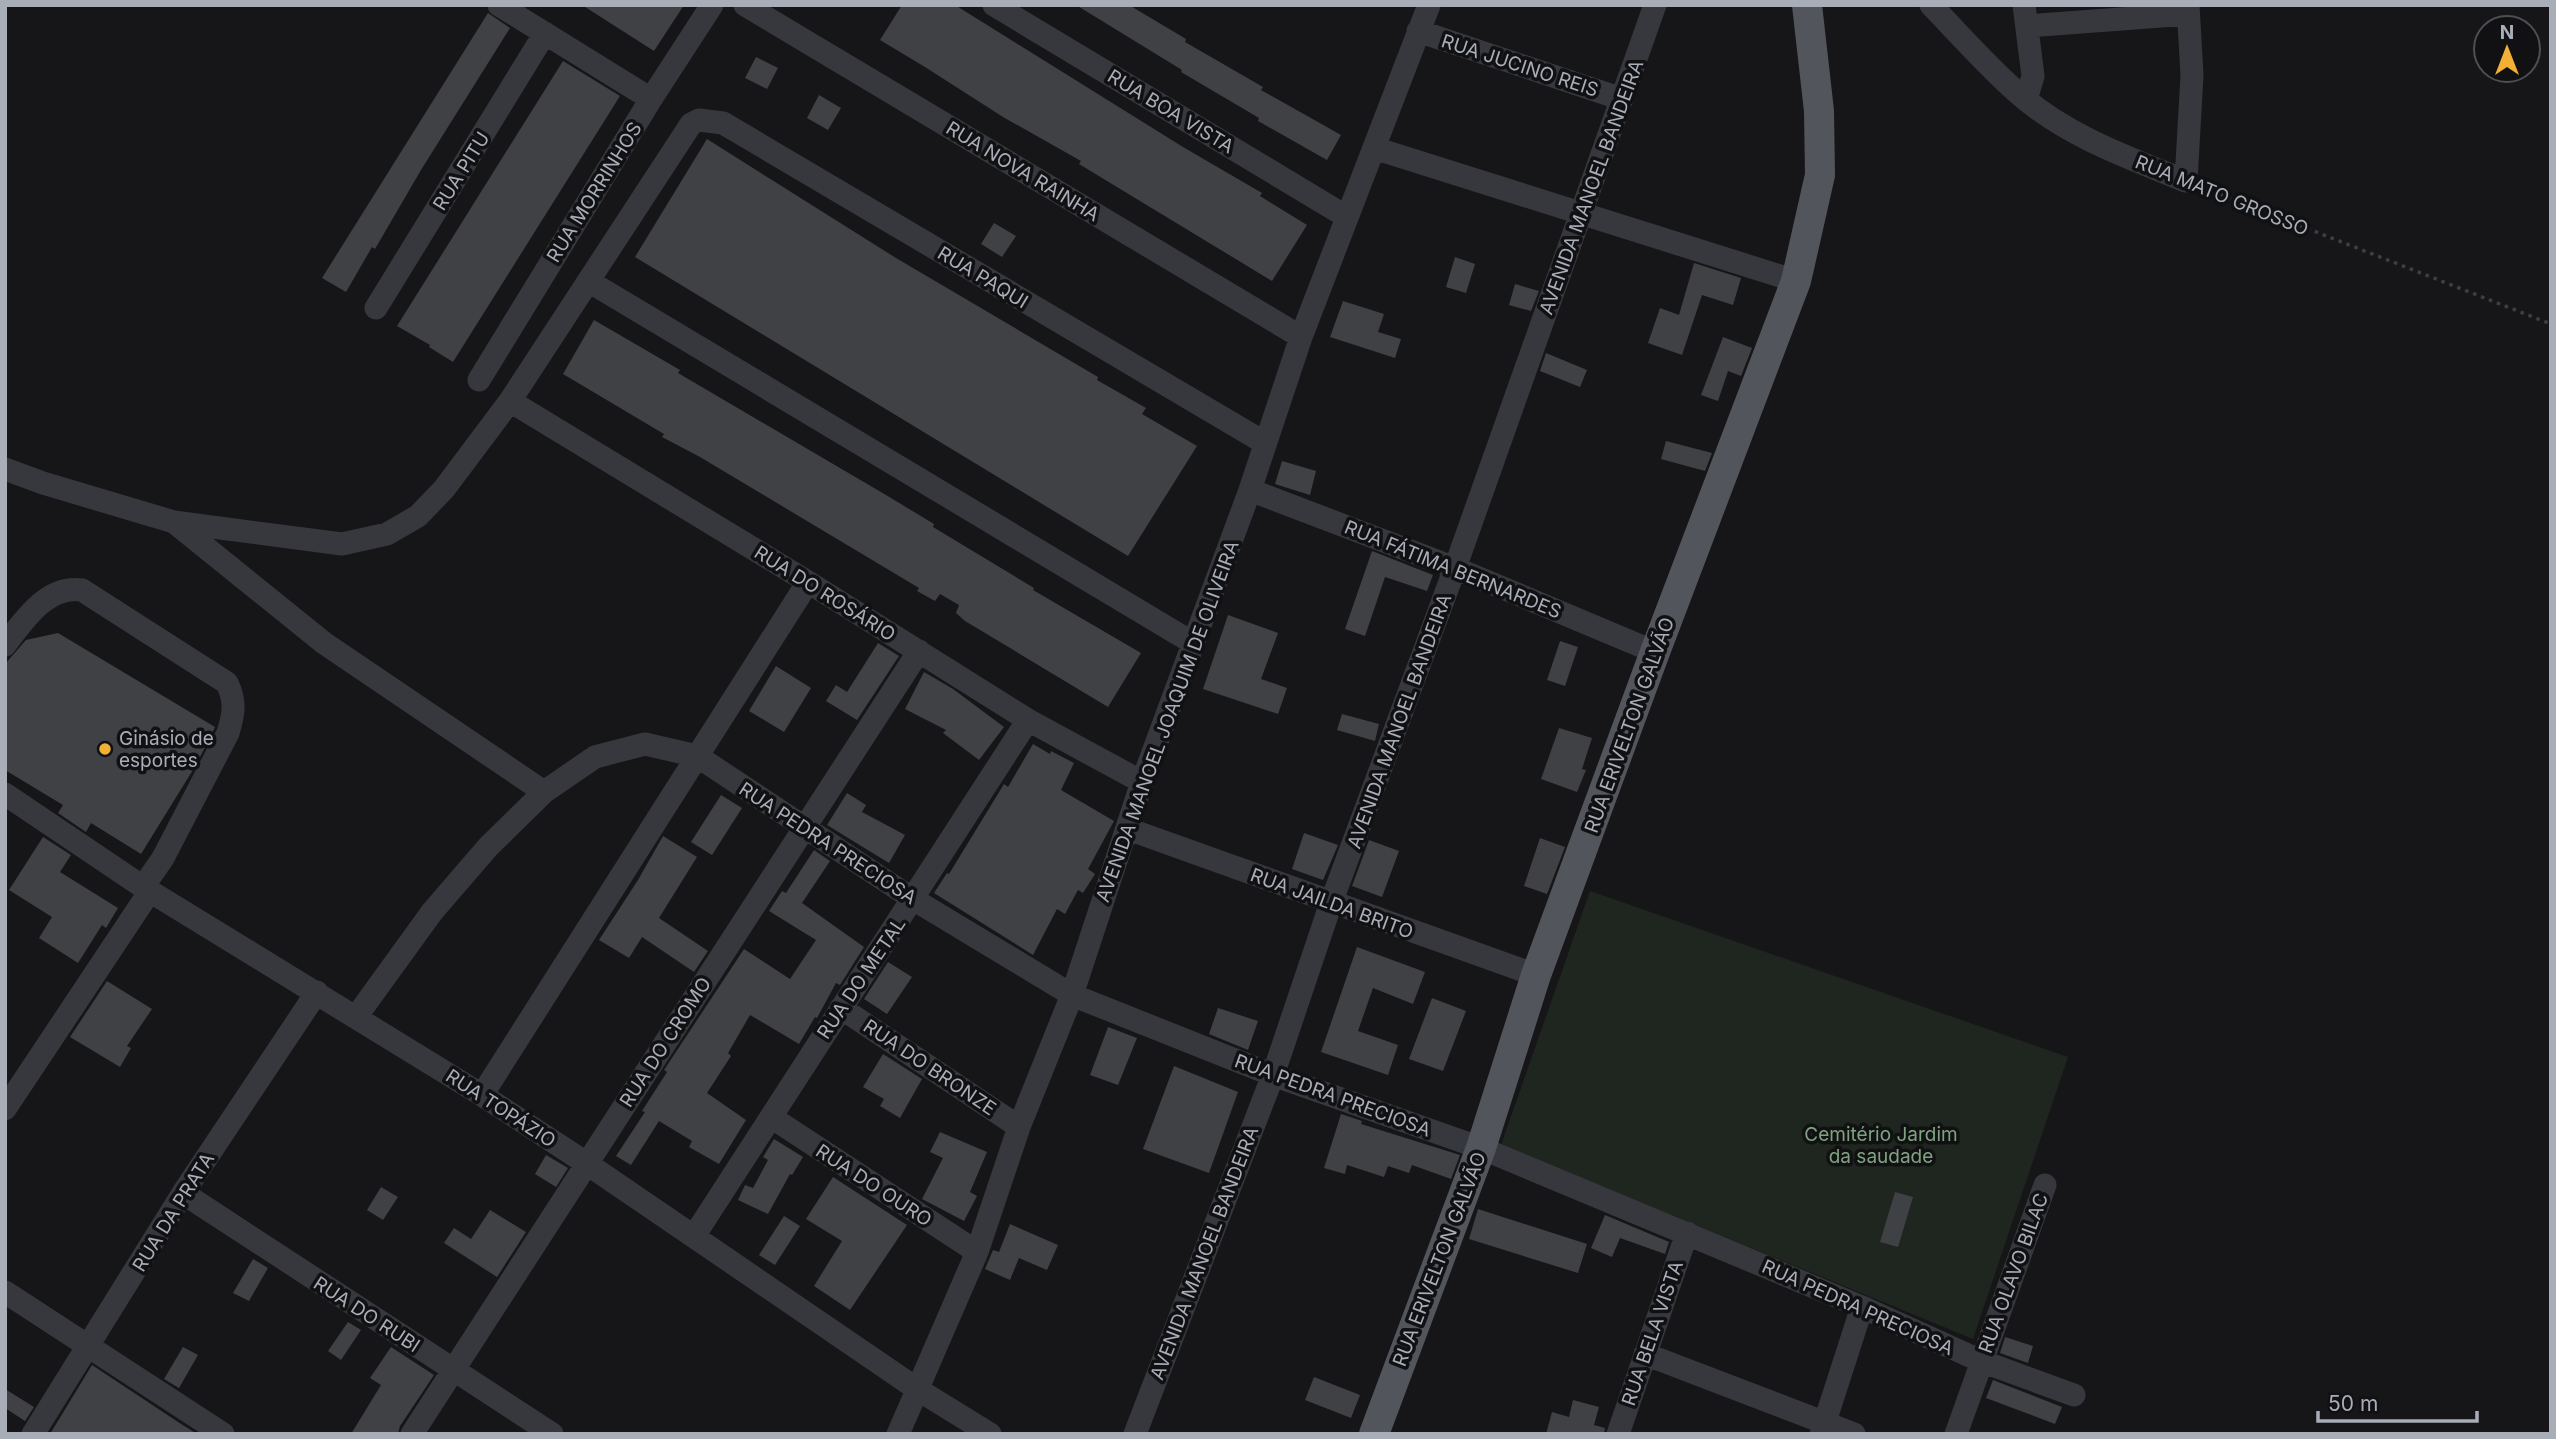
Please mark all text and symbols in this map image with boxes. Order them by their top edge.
north arrow [2472,14,2542,84]
text: N [2500,21,2514,44]
street label: RUA JUCINO REIS [1439,29,1601,102]
street label: AVENIDA MANOEL BANDEIRA [1535,57,1648,318]
street label: RUA BOA VISTA [1103,65,1238,158]
street label: RUA NOVA RAINHA [942,117,1104,226]
street label: RUA MORRINHOS [542,118,647,267]
street label: RUA PITU [428,128,495,215]
street label: RUA MATO GROSSO [2132,150,2312,241]
street label: RUA PAQUI [933,241,1032,313]
street label: RUA FÁTIMA BERNARDES [1341,515,1565,623]
street label: AVENIDA MANOEL JOAQUIM DE OLIVEIRA [1091,537,1244,905]
street label: RUA DO ROSÁRIO [750,540,900,646]
street label: AVENIDA MANOEL BANDEIRA [1343,591,1456,852]
street label: RUA ERIVELTON GALVÃO [1580,614,1679,836]
place label: Ginásio de esportes [119,727,214,772]
marker: Ginásio de esportes [97,741,113,757]
street label: RUA PEDRA PRECIOSA [735,777,921,909]
street label: RUA JAILDA BRITO [1247,863,1416,944]
street label: RUA DO METAL [812,913,910,1043]
street label: RUA DO CROMO [615,973,716,1112]
street label: RUA DO BRONZE [859,1015,1000,1120]
street label: RUA PEDRA PRECIOSA [1232,1049,1434,1142]
street label: RUA TOPÁZIO [442,1064,560,1152]
street label: AVENIDA MANOEL BANDEIRA [1145,1123,1263,1383]
park label: Cemitério Jardim da saudade [1804,1123,1958,1168]
street label: RUA DO OURO [811,1139,936,1231]
street label: RUA DA PRATA [128,1149,219,1276]
street label: RUA ERIVELTON GALVÃO [1388,1149,1491,1370]
street label: RUA OLAVO BILAC [1974,1190,2053,1356]
street label: RUA PEDRA PRECIOSA [1759,1255,1957,1360]
street label: RUA BELA VISTA [1617,1258,1688,1409]
street label: RUA DO RUBI [309,1272,424,1357]
scale bar [2318,1380,2477,1424]
text: 50 m [2328,1391,2378,1416]

